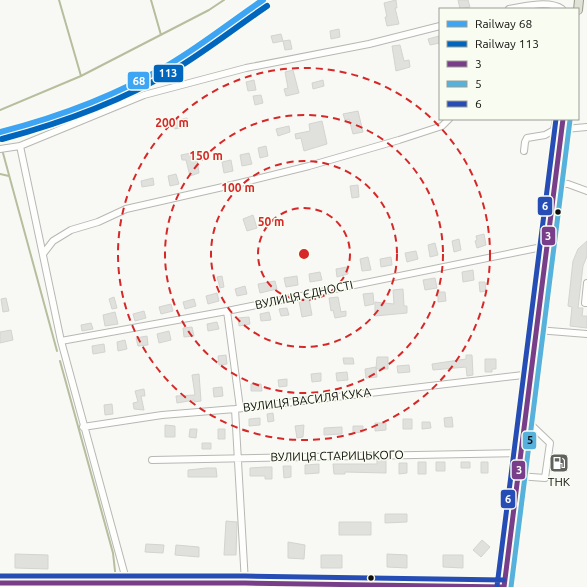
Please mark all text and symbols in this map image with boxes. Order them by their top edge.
legend [439,8,579,120]
text: Railway 68 [475,17,532,30]
text: Railway 113 [475,37,539,50]
text: 3 [475,57,482,70]
line badge: 113 [153,64,184,83]
text: 113 [159,67,177,79]
line badge: 68 [127,71,150,90]
text: 68 [133,75,145,87]
text: 5 [475,77,482,90]
text: 6 [475,97,482,110]
text: 200 m [155,116,189,129]
text: 150 m [189,149,223,162]
text: 100 m [221,181,255,194]
line badge: 6 [537,196,553,216]
text: 6 [542,200,548,212]
unlabelled marker [553,207,563,217]
text: 50 m [258,215,284,228]
line badge: 3 [541,226,556,246]
text: 3 [545,230,551,242]
centre of rings [297,247,311,261]
street label: ВУЛИЦЯ ЄДНОСТІ [254,278,354,311]
street label: ВУЛИЦЯ ВАСИЛЯ КУКА [242,385,372,414]
line badge: 5 [522,431,537,450]
text: 5 [527,434,533,446]
street label: ВУЛИЦЯ СТАРИЦЬКОГО [270,448,404,463]
fuel station icon: ТНК [548,452,570,474]
line badge: 3 [511,460,526,480]
text: 3 [516,464,522,476]
place label: ТНК [548,475,571,488]
line badge: 6 [500,489,516,509]
text: 6 [505,493,511,505]
unlabelled marker [366,573,376,583]

